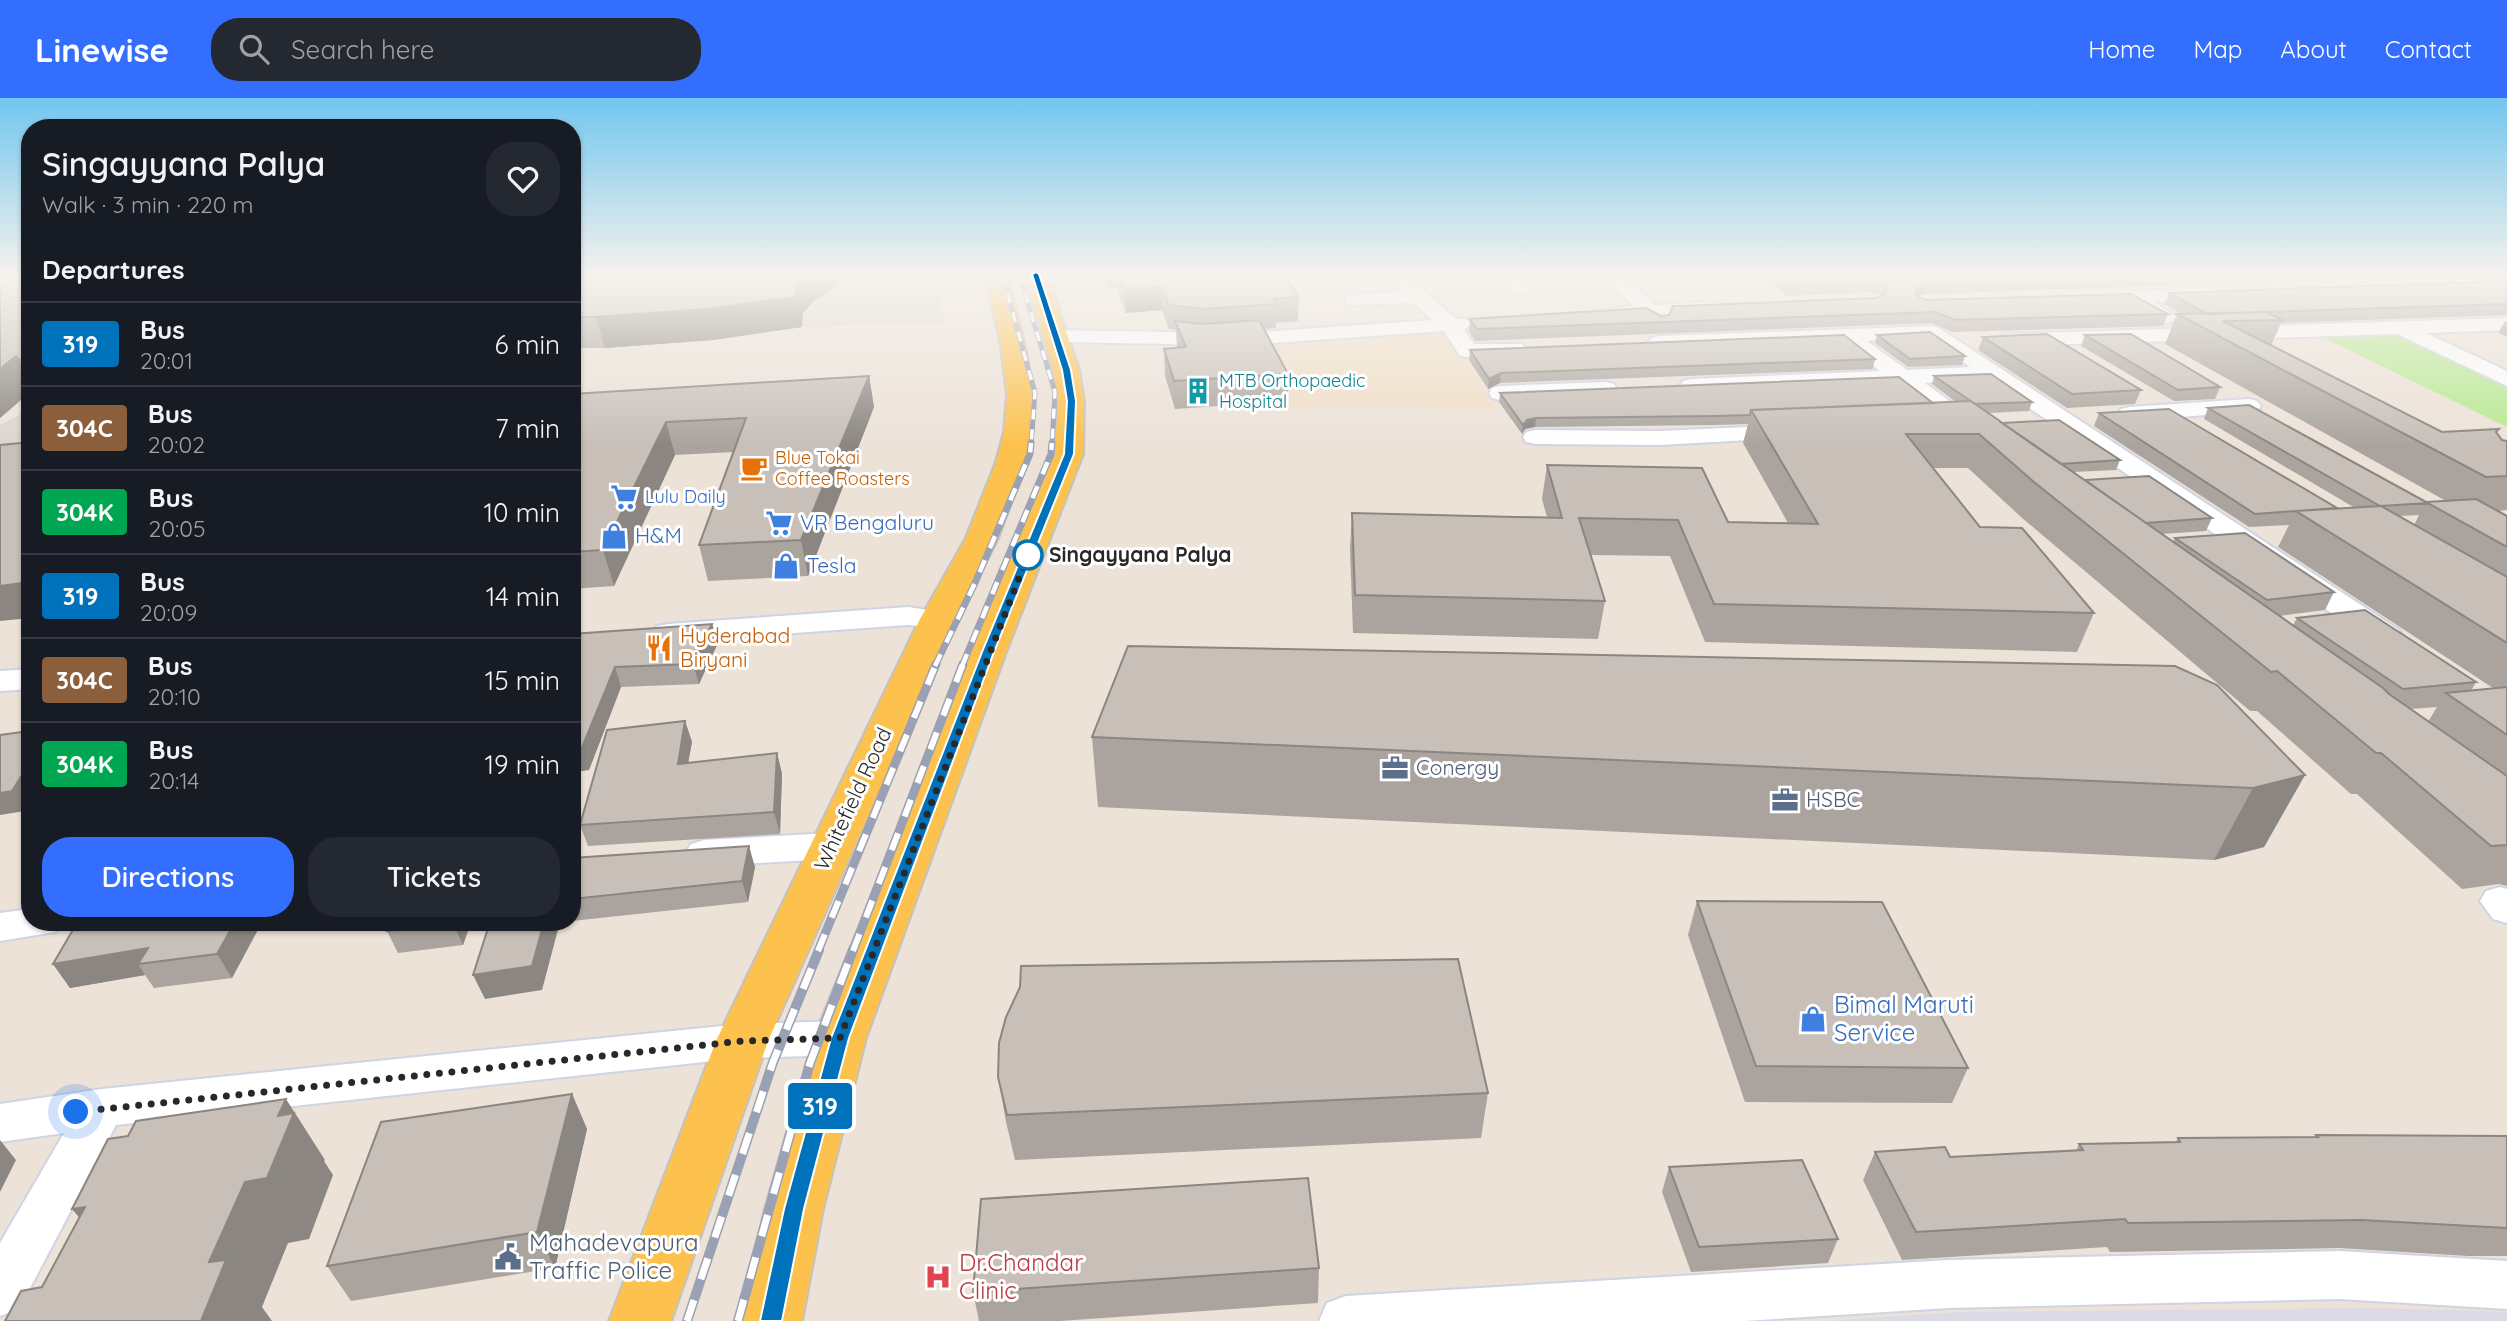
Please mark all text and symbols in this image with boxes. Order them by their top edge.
search box [211,18,701,81]
text: Linewise [35,29,169,70]
icon: search [235,30,273,68]
text: Search here [291,33,435,66]
text: Home [2088,34,2155,64]
text: Map [2193,34,2242,64]
text: About [2280,34,2347,64]
text: Contact [2385,34,2472,64]
button: heart [486,142,560,216]
text: Singayyana Palya [42,143,325,184]
text: Walk · 3 min · 220 m [42,190,254,219]
text: Departures [42,253,185,286]
text: Bus [140,313,185,346]
text: 6 min [495,328,560,361]
text: 319 [63,329,98,359]
text: 20:01 [140,346,193,375]
place label: MTB Orthopaedic Hospital [1219,369,1365,413]
building icon: MTB Orthopaedic Hospital [1183,376,1213,406]
text: Bus [148,397,193,430]
text: 7 min [495,412,560,445]
text: 304C [56,413,113,443]
text: 20:02 [148,430,205,459]
place label: Blue Tokai Coffee Roasters [775,446,910,490]
cafe icon: Blue Tokai Coffee Roasters [739,453,769,483]
text: Bus [148,481,193,514]
supermarket icon: Lulu Daily [609,482,639,512]
place label: Lulu Daily [645,485,726,508]
text: 10 min [484,496,560,529]
text: 304K [56,497,113,527]
supermarket icon: VR Bengaluru [764,508,794,538]
place label: VR Bengaluru [800,509,934,535]
text: 20:05 [148,514,205,543]
shop icon: H&M [599,521,629,551]
place label: H&M [635,522,682,548]
marker: Singayyana Palya [1013,540,1043,570]
place label: Singayyana Palya [1049,541,1232,567]
shop icon: Tesla [771,551,801,581]
place label: Tesla [807,552,856,578]
text: Bus [140,565,185,598]
text: 14 min [486,580,560,613]
text: 319 [63,581,98,611]
text: 20:09 [140,598,197,627]
place label: Hyderabad Biryani [680,622,790,672]
restaurant icon: Hyderabad Biryani [644,633,674,663]
text: Bus [148,649,193,682]
text: 15 min [485,664,560,697]
text: 304C [56,665,113,695]
text: 20:10 [148,682,201,711]
street label: Whitefield Road [808,723,897,874]
text: Bus [148,733,193,766]
text: 19 min [484,748,560,781]
text: 304K [56,749,113,779]
office icon: Conergy [1380,753,1410,783]
place label: Conergy [1416,754,1499,780]
text: 20:14 [148,766,199,795]
office icon: HSBC [1770,785,1800,815]
place label: HSBC [1806,786,1861,812]
button: Directions [42,837,294,917]
button: Tickets [308,837,560,917]
place label: Bimal Maruti Service [1834,989,1974,1047]
shop icon: Bimal Maruti Service [1798,1004,1828,1034]
line badge: 319 [780,1083,860,1129]
text: 319 [802,1091,838,1121]
your location [58,1094,93,1129]
place label: Mahadevapura Traffic Police [529,1227,698,1285]
public building icon: Mahadevapura Traffic Police [493,1242,523,1272]
place label: Dr.Chandar Clinic [959,1247,1083,1305]
hospital icon: Dr.Chandar Clinic [923,1262,953,1292]

